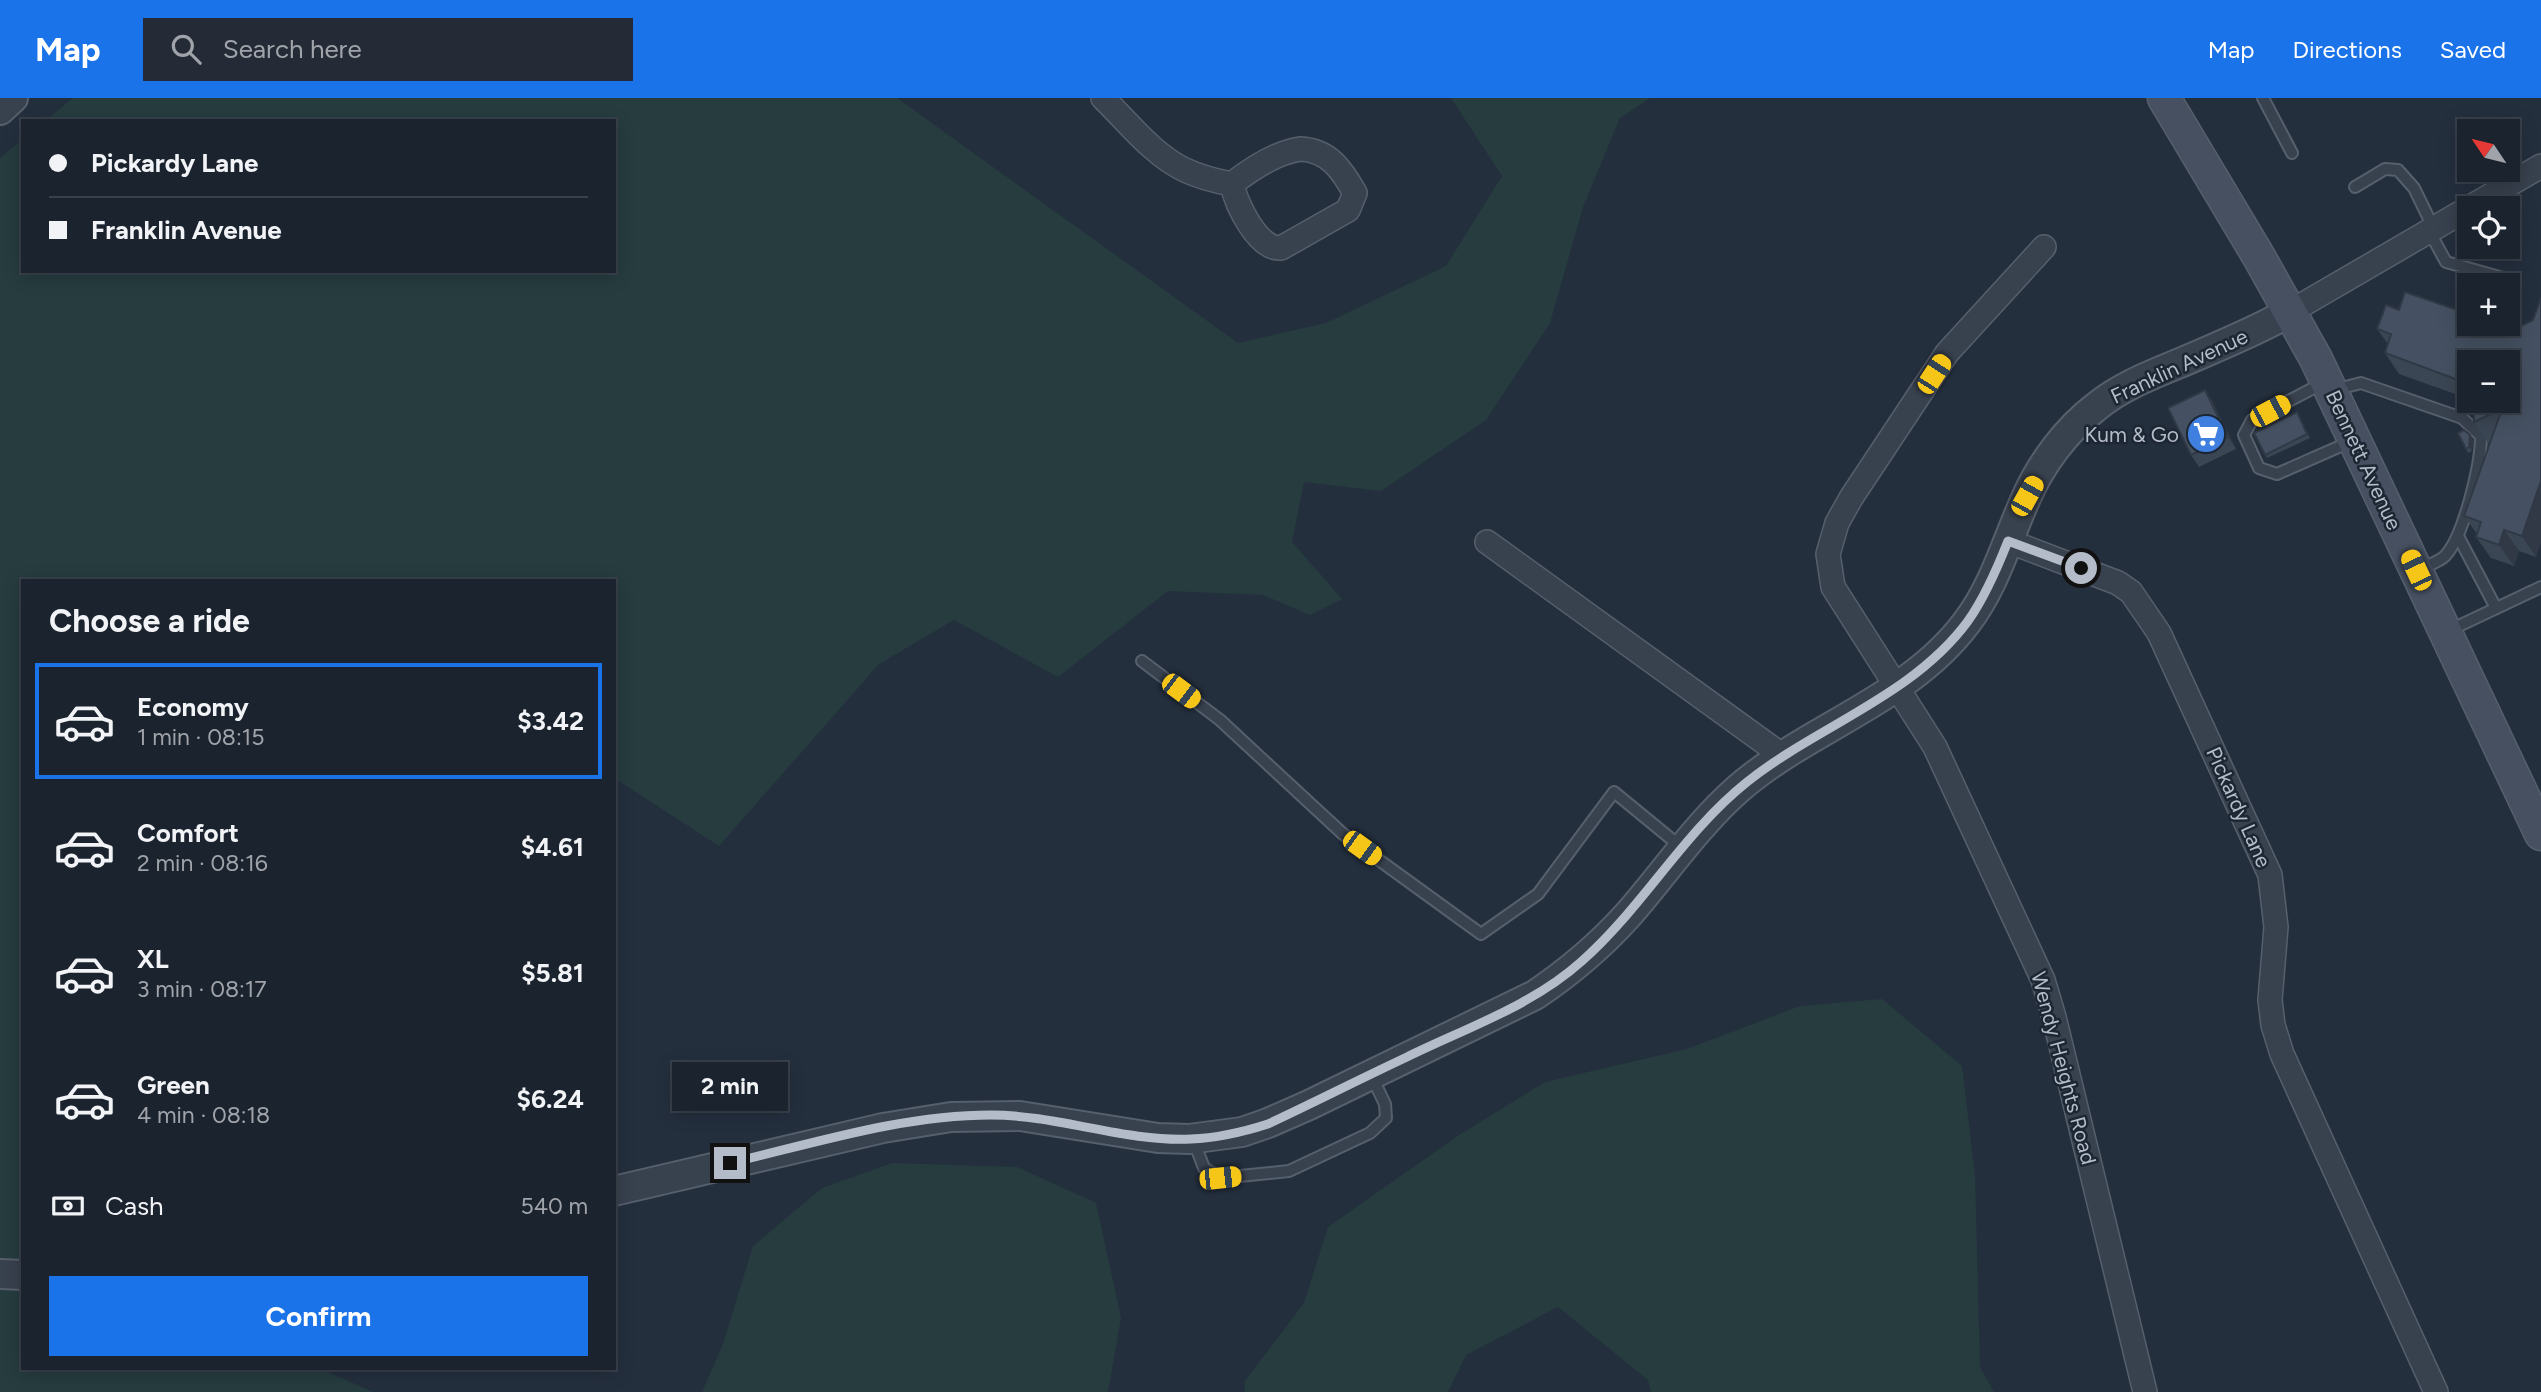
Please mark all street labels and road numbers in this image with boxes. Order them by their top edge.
street label: Franklin Avenue [2107,323,2251,409]
street label: Bennett Avenue [2321,386,2407,534]
street label: Pickardy Lane [2201,743,2277,871]
street label: Wendy Heights Road [2026,969,2102,1167]

